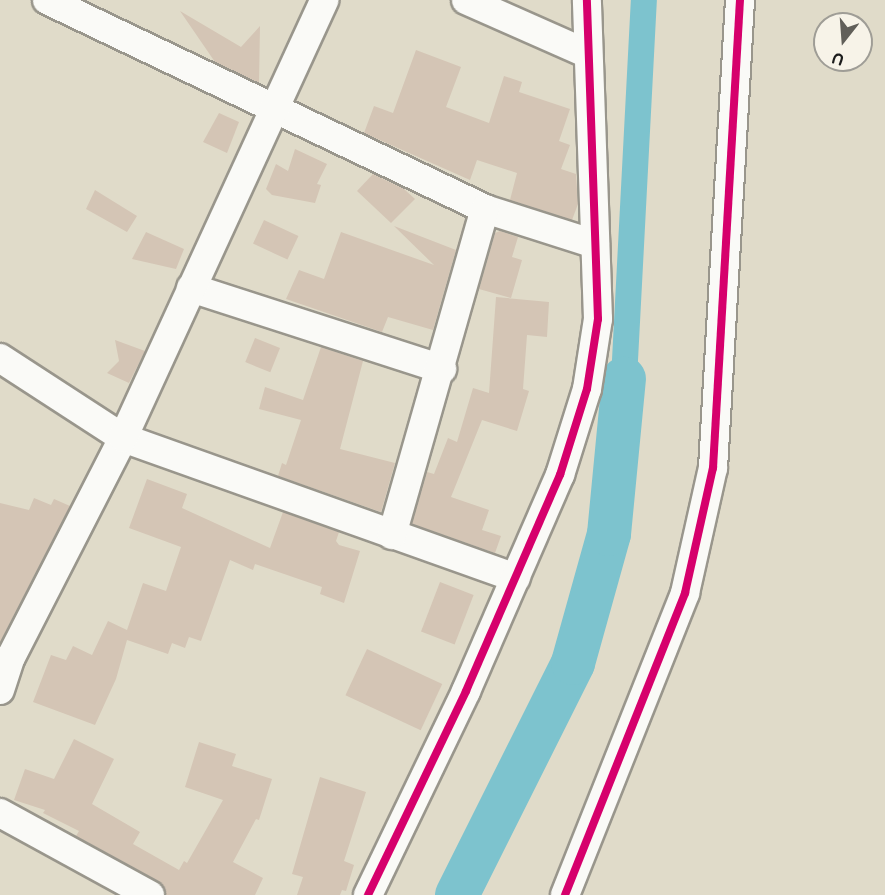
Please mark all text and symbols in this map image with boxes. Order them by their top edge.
north arrow [813,12,873,72]
text: U [830,47,846,69]

